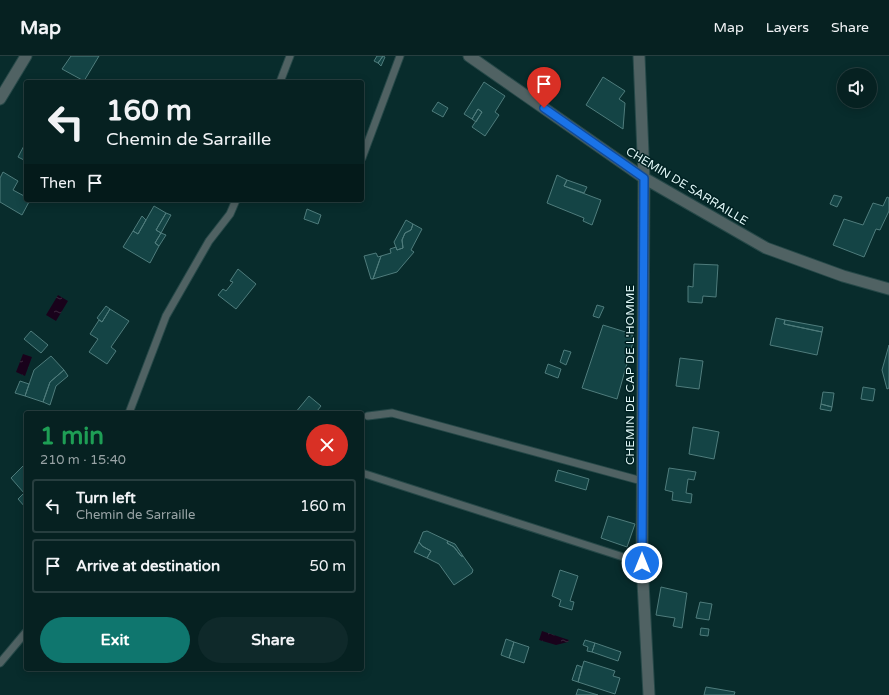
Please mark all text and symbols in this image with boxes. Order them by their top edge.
text: Map [20,17,61,39]
text: Map [714,19,744,36]
text: Layers [766,19,809,36]
text: Share [831,19,869,36]
pin [527,67,561,108]
map controls [837,68,877,108]
button: sound [837,68,877,108]
icon: arrive [533,73,555,95]
text: 160 m [106,94,192,128]
icon: left [40,96,92,148]
text: Chemin de Sarraille [106,128,271,150]
street label: CHEMIN DE SARRAILLE [623,144,751,228]
icon: arrive [84,172,106,194]
text: Then [40,174,76,192]
street label: CHEMIN DE CAP DE L'HOMME [623,285,637,465]
text: 1 min [40,422,104,451]
button: close [306,424,348,466]
text: 210 m · 15:40 [40,452,126,468]
text: Turn left [76,489,136,507]
icon: left [42,495,64,517]
text: 160 m [300,497,346,515]
text: Chemin de Sarraille [76,507,195,523]
position arrow [621,542,663,584]
icon: arrive [42,555,64,577]
text: Arrive at destination [76,557,220,575]
text: 50 m [309,557,346,575]
button: Exit [40,617,190,663]
button: Share [198,617,348,663]

